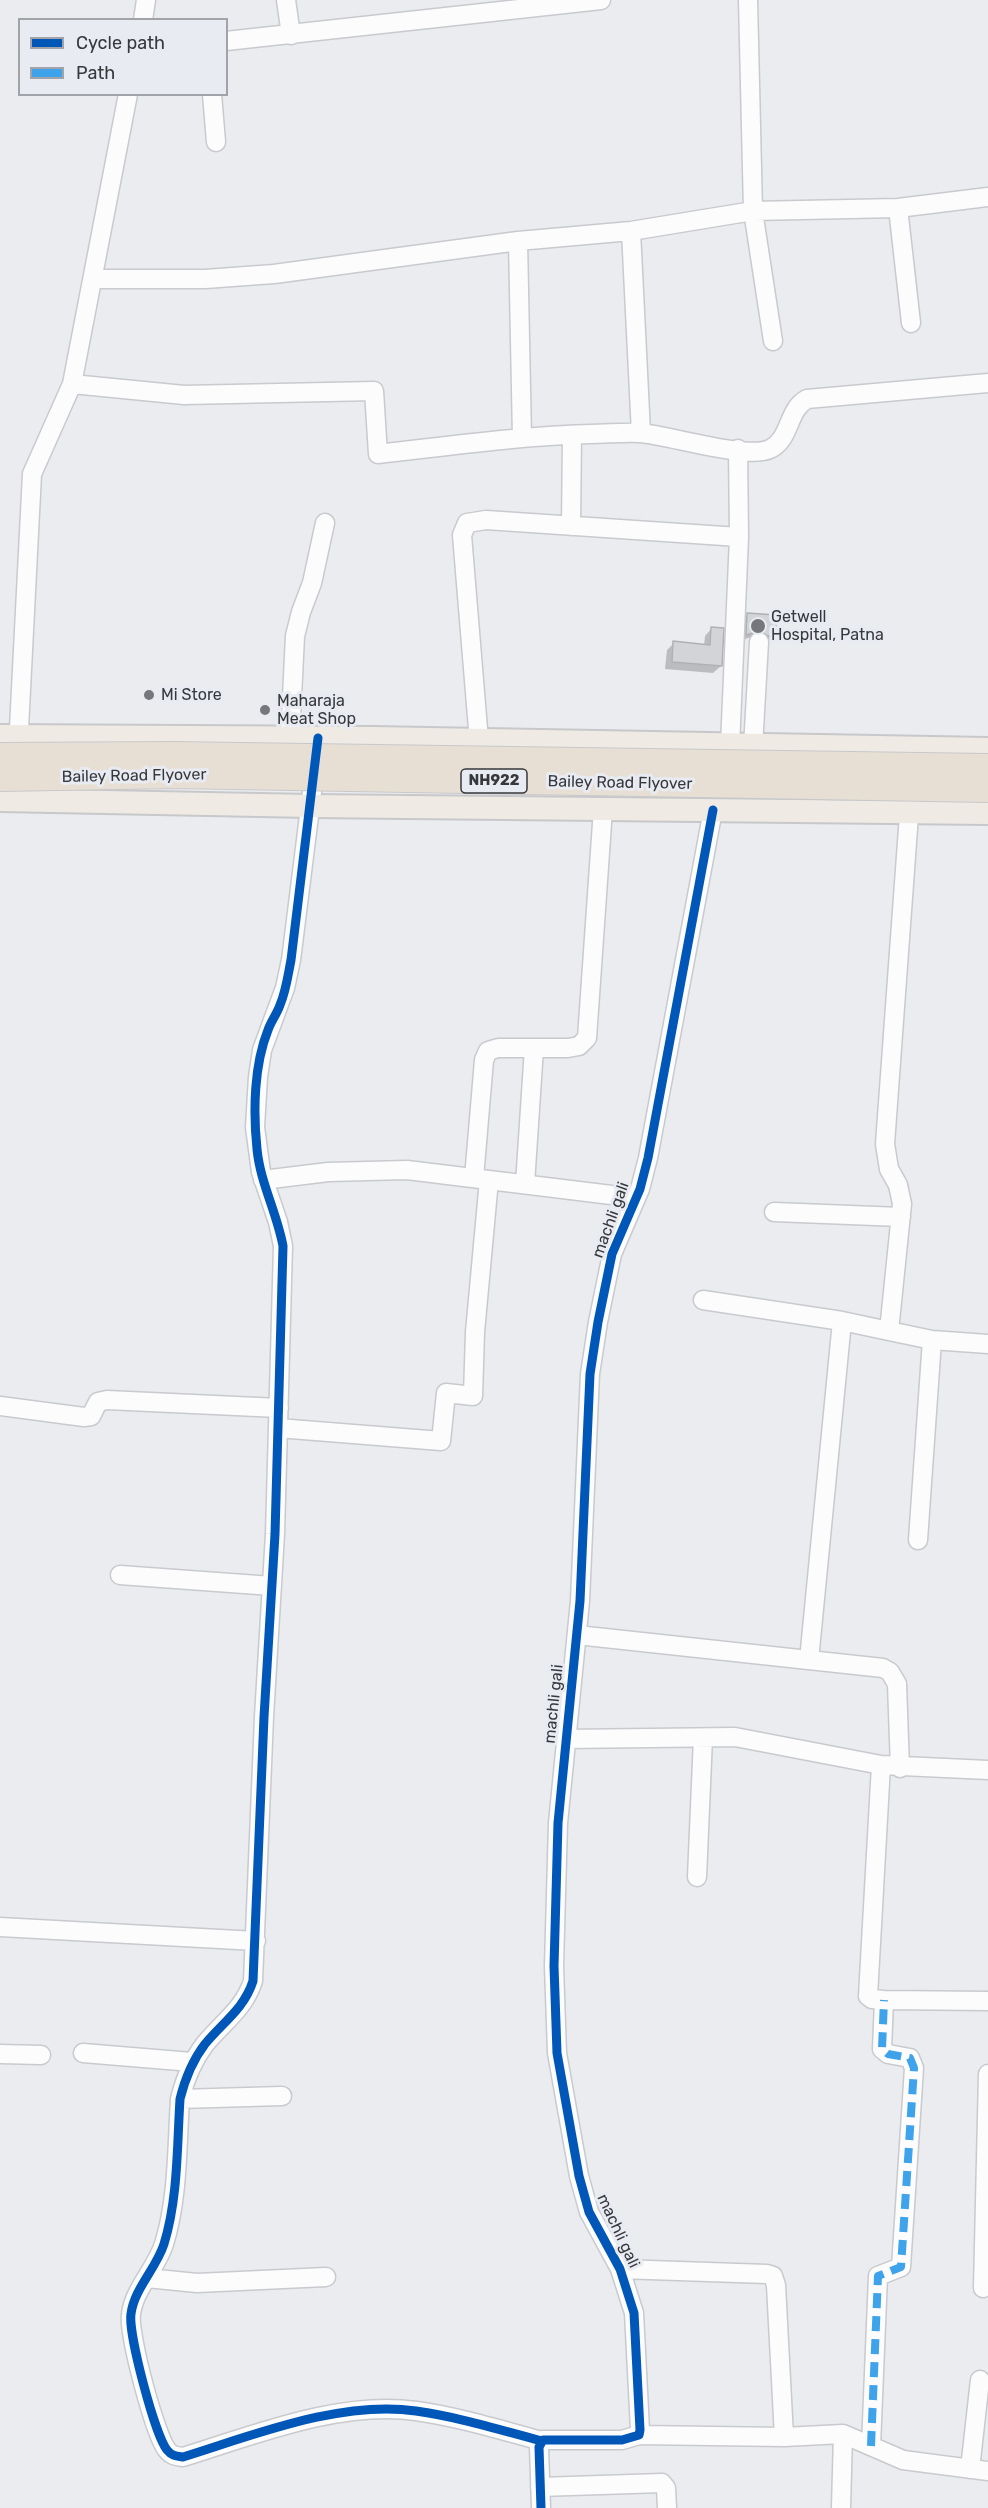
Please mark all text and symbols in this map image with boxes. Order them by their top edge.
legend [18,18,228,96]
text: Cycle path [76,32,165,54]
text: Path [76,62,115,84]
place label: Getwell Hospital, Patna [771,607,884,645]
marker: Getwell Hospital, Patna [749,617,767,635]
place label: Mi Store [161,685,222,705]
marker: Mi Store [142,688,156,702]
place label: Maharaja Meat Shop [277,691,356,729]
marker: Maharaja Meat Shop [258,703,272,717]
street label: Bailey Road Flyover [61,765,207,787]
road number: NH922 [461,769,527,793]
street label: Bailey Road Flyover [547,772,693,794]
street label: machli gali [588,1179,634,1261]
street label: machli gali [540,1663,568,1745]
street label: machli gali [593,2191,643,2271]

